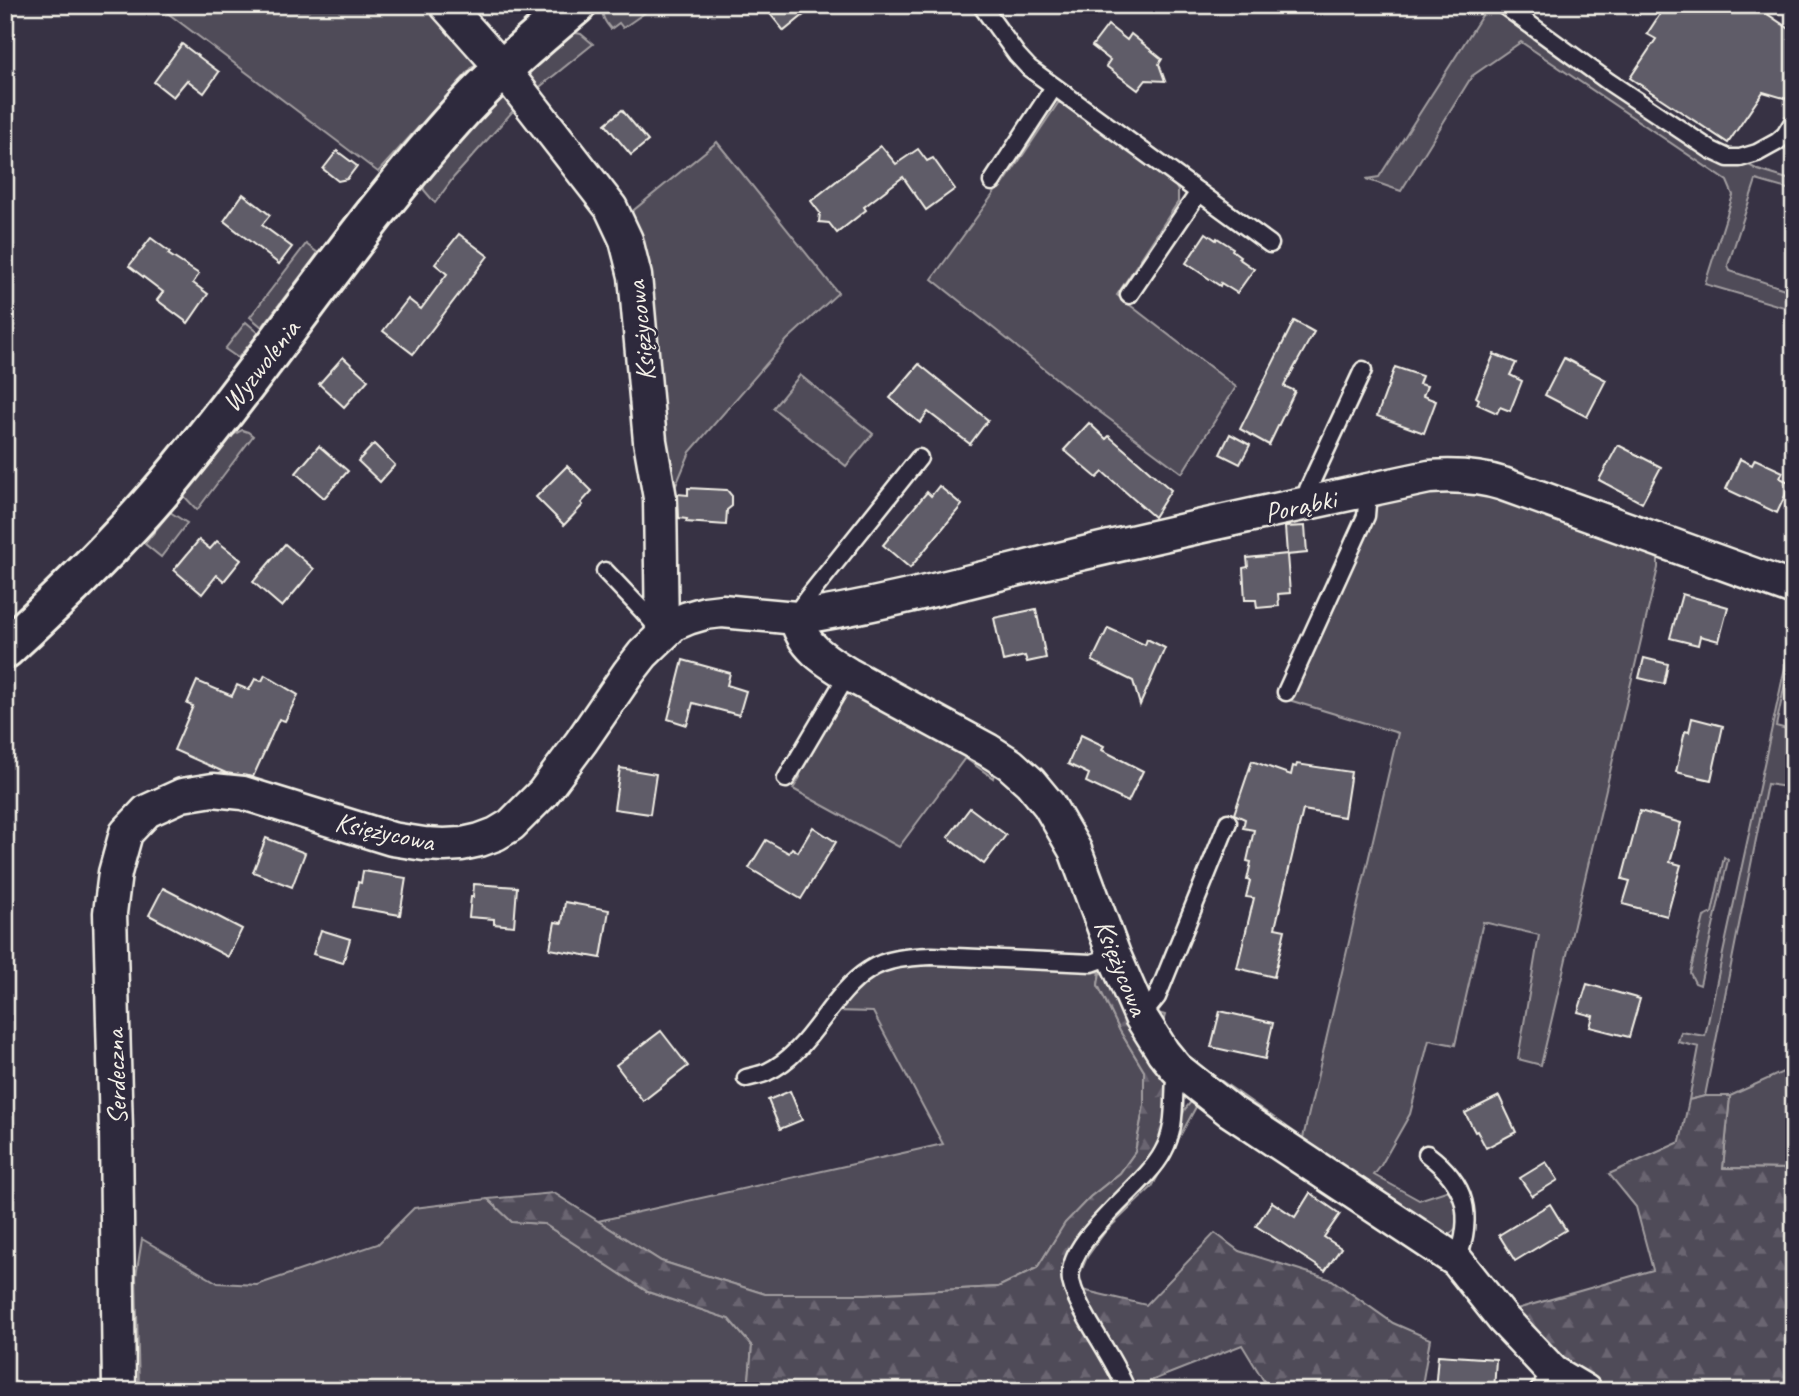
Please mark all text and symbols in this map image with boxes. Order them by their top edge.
street label: Księżycowa [618,277,663,383]
street label: Wyzwolenia [214,311,308,418]
street label: Porąbki [1261,480,1343,530]
street label: Księżycowa [332,804,439,859]
street label: Księżycowa [1086,914,1157,1022]
street label: Serdeczna [96,1026,135,1125]

